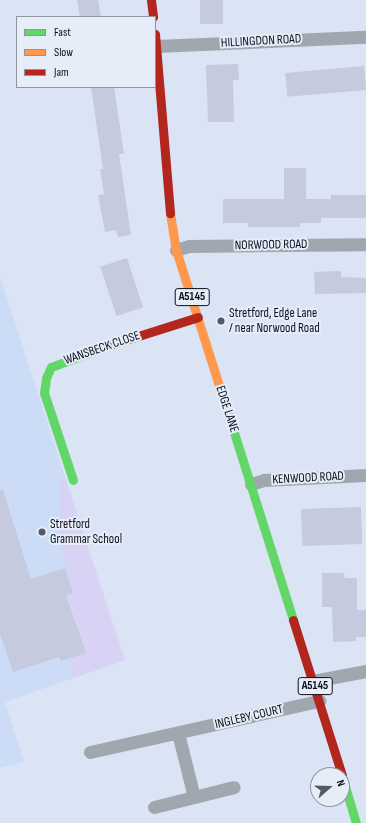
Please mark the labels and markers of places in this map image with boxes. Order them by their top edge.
place label: Stretford, Edge Lane / near Norwood Road [229,306,320,337]
marker: Stretford, Edge Lane / near Norwood Road [216,316,226,326]
place label: Stretford Grammar School [50,517,122,548]
marker: Stretford Grammar School [37,527,47,537]

